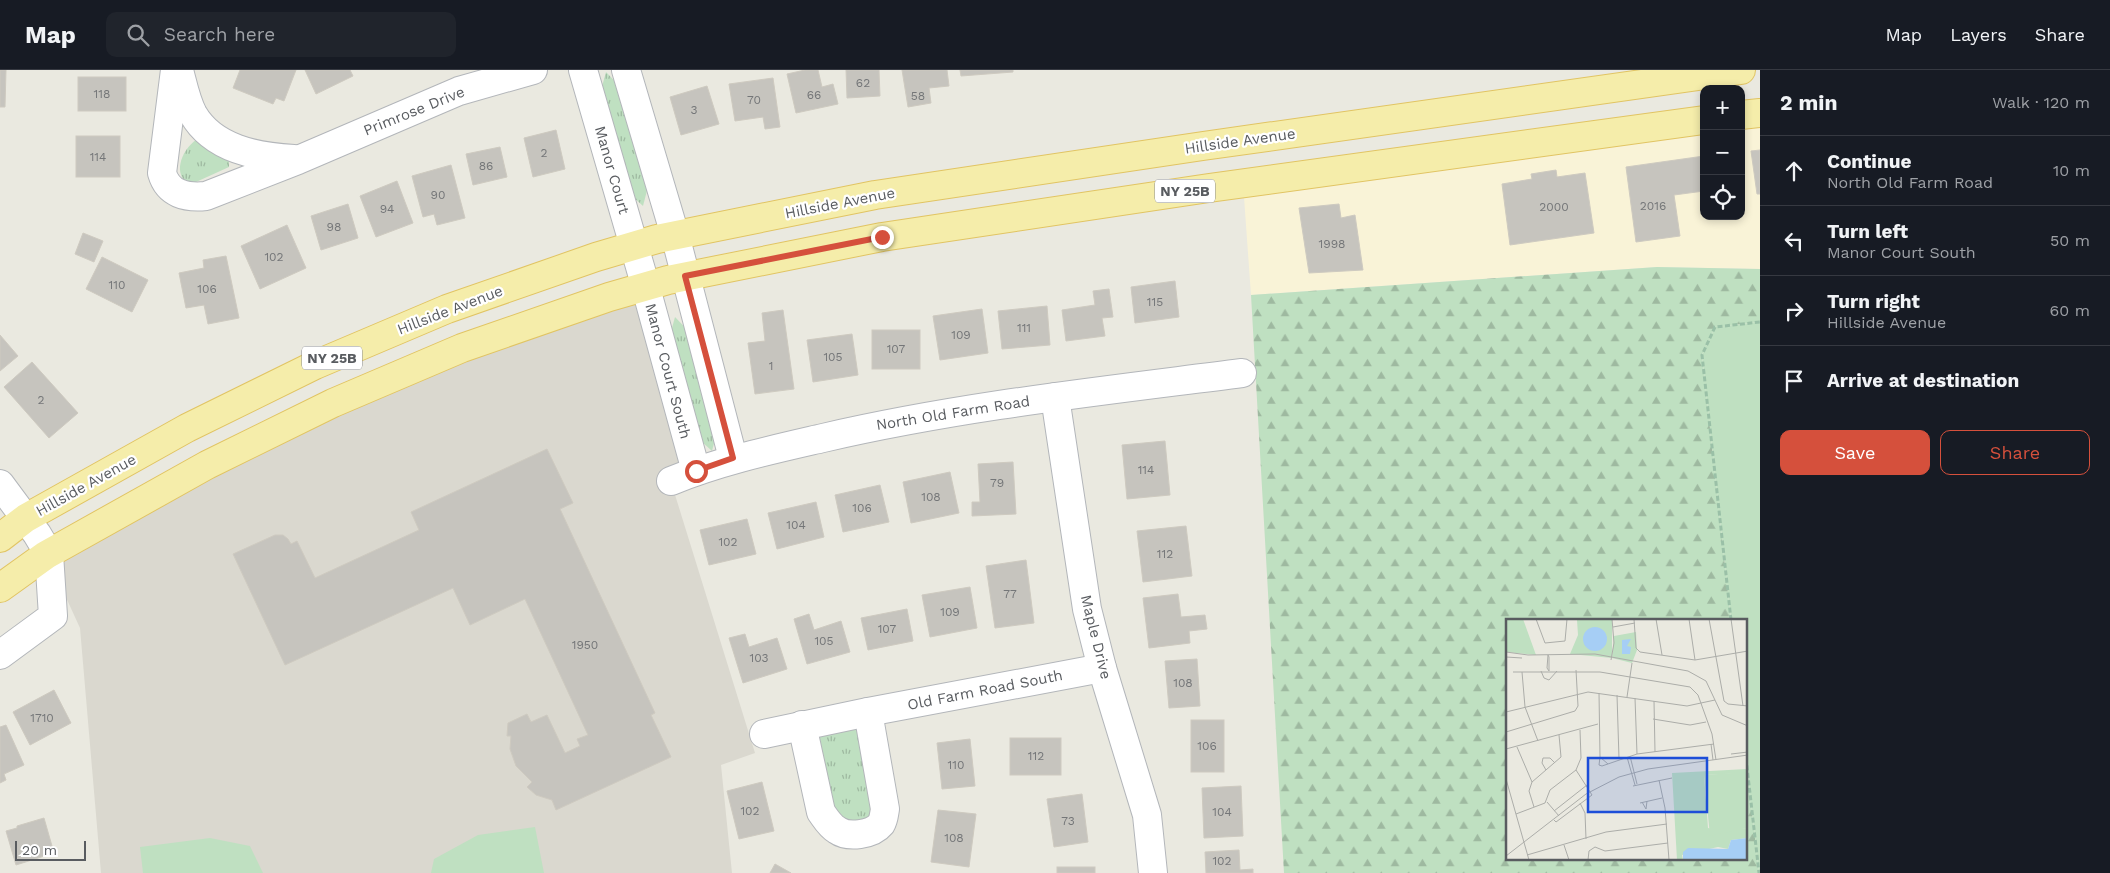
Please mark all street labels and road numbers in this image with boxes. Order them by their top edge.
street label: Primrose Drive [361,83,467,139]
street label: Manor Court [591,124,633,217]
street label: Hillside Avenue [1183,124,1297,158]
road number: NY 25B [1155,180,1215,202]
street label: Hillside Avenue [783,184,897,222]
street label: Hillside Avenue [395,282,505,338]
street label: Manor Court South [641,301,695,441]
road number: NY 25B [302,346,362,370]
street label: North Old Farm Road [875,392,1031,434]
street label: Hillside Avenue [33,450,139,520]
street label: Maple Drive [1077,593,1115,681]
street label: Old Farm Road South [906,666,1064,714]

